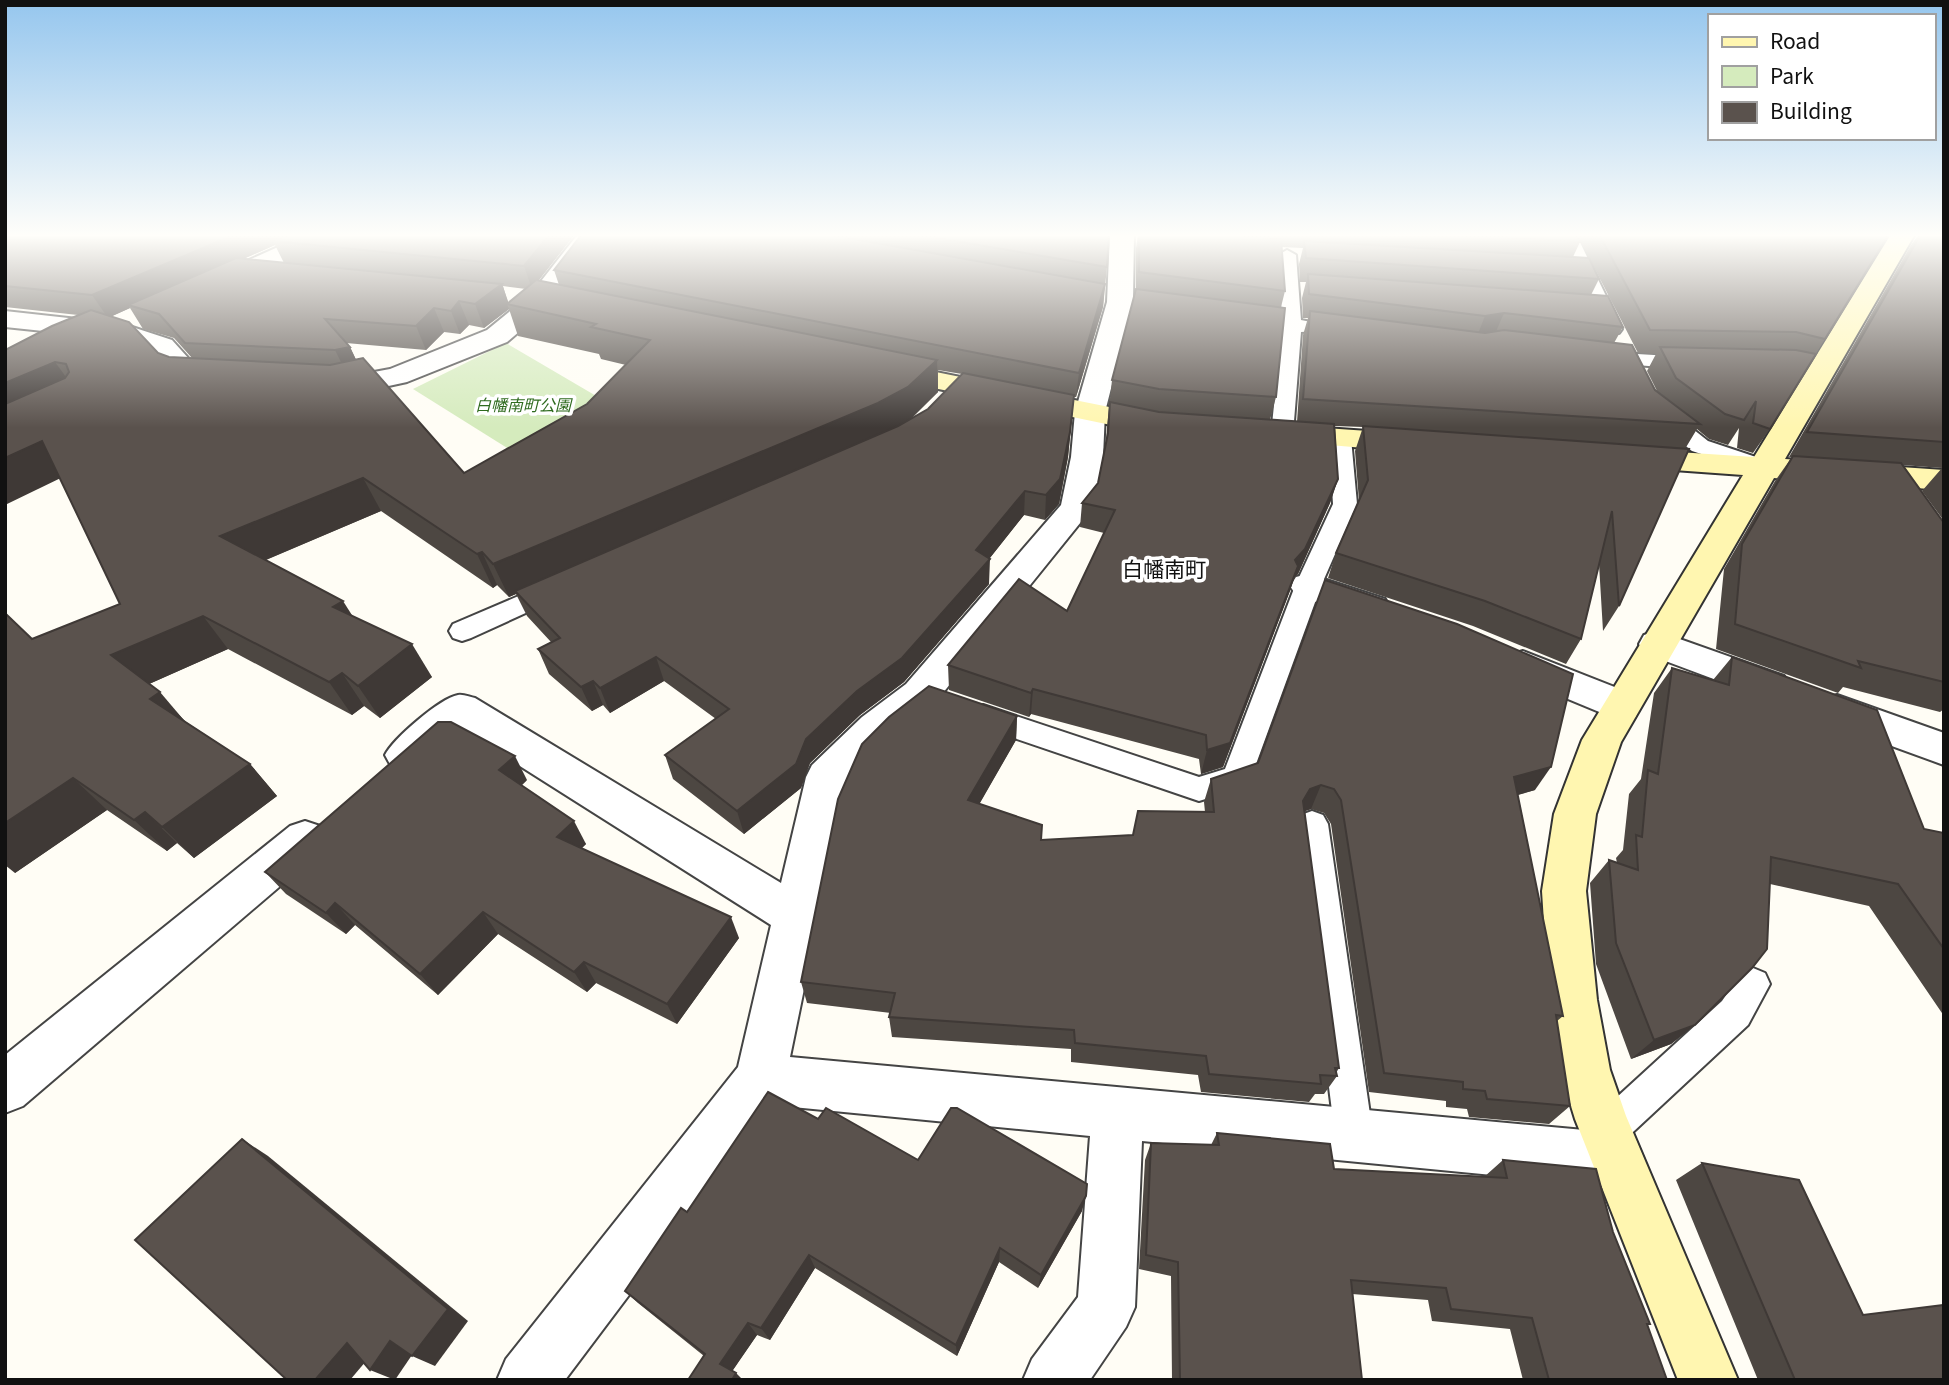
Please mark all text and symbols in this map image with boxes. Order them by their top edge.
legend [1708,14,1935,140]
text: Road [1770,25,1820,55]
text: Park [1770,60,1814,90]
text: Building [1770,95,1852,125]
park label: 白幡南町公園 [475,392,573,416]
district label: 白幡南町 [1122,553,1206,583]

